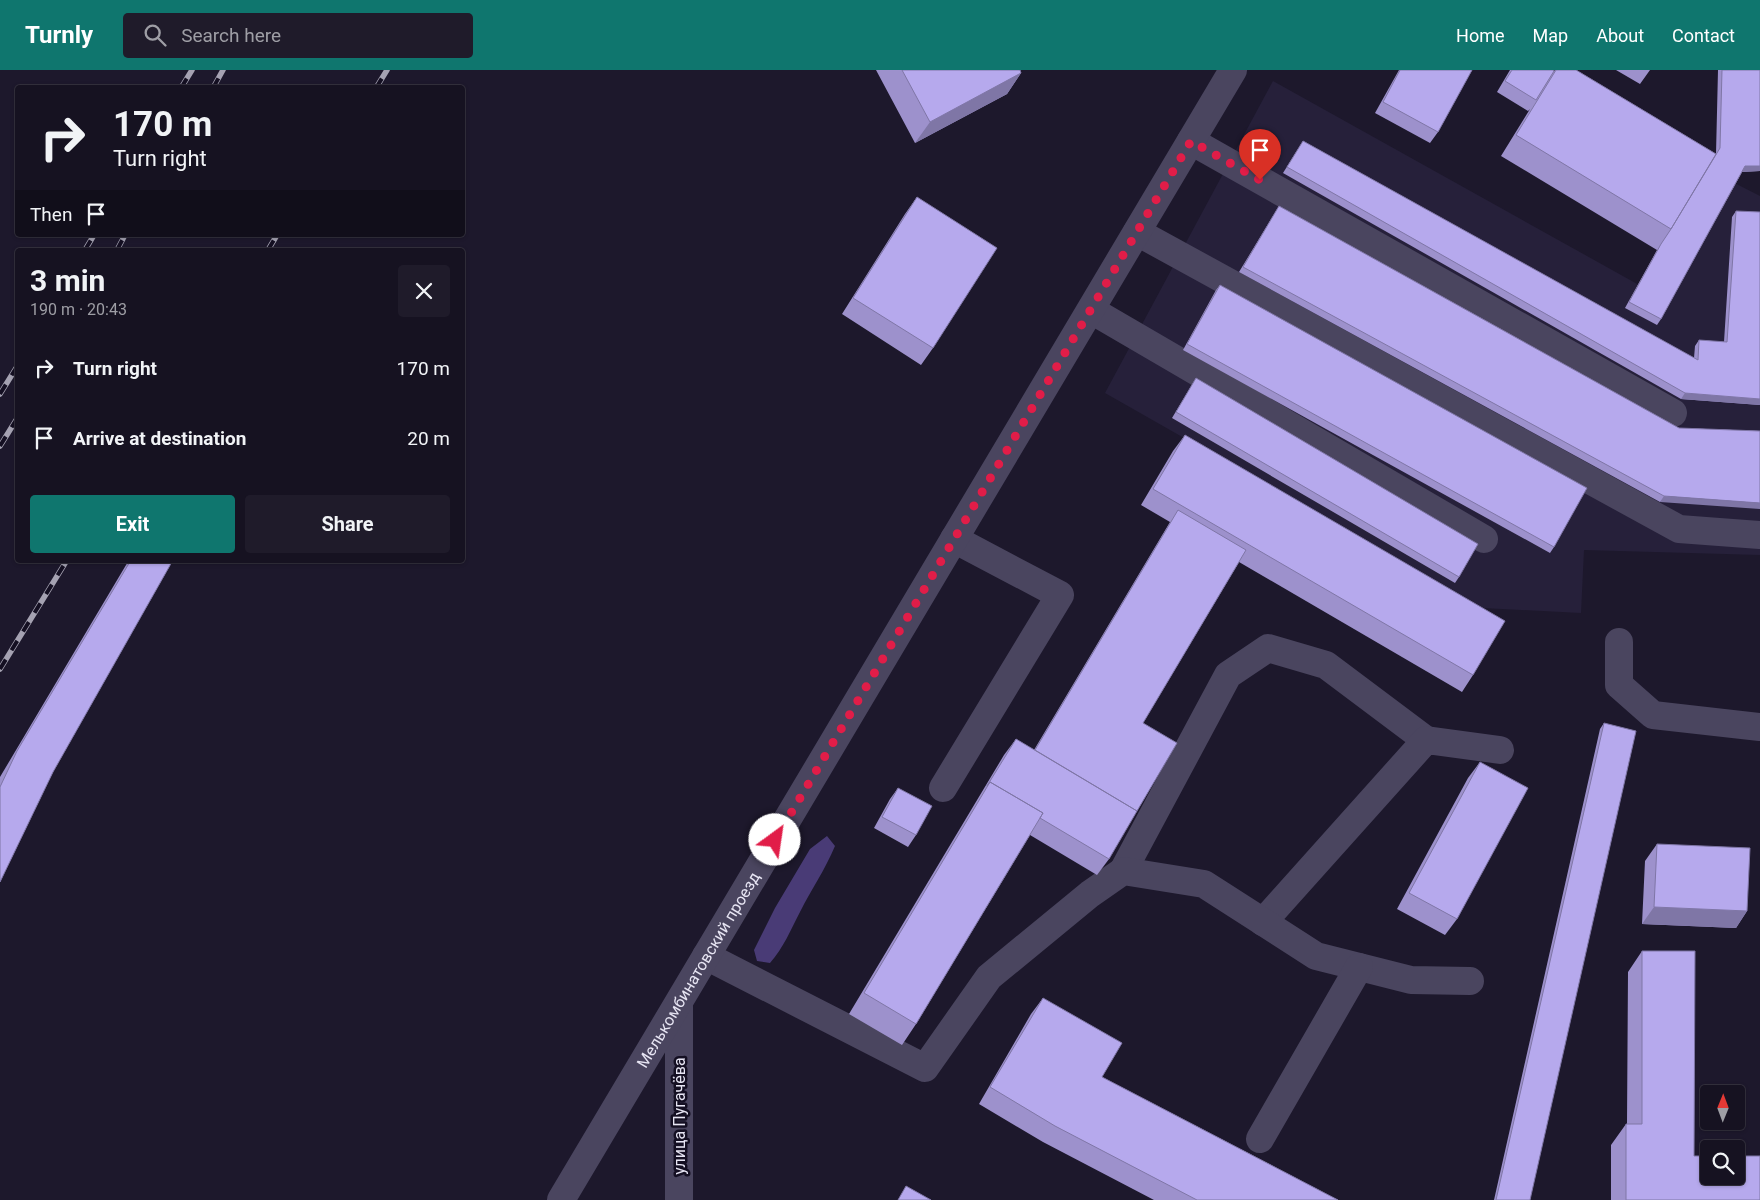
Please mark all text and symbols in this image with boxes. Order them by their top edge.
search box [123,13,473,58]
text: Turnly [25,21,93,49]
icon: search [141,21,169,49]
text: Search here [181,24,281,47]
text: Home [1456,25,1505,46]
text: Map [1533,25,1568,46]
text: About [1596,25,1644,46]
text: Contact [1672,25,1735,46]
text: 170 m [113,104,212,145]
icon: right [30,105,95,170]
pin [1239,129,1281,180]
icon: arrive [1246,136,1274,164]
text: Turn right [113,146,207,171]
icon: arrive [82,200,110,228]
text: Then [30,203,72,226]
text: 3 min [30,263,105,298]
button: close [398,265,450,317]
text: 190 m · 20:43 [30,300,127,319]
icon: right [30,354,58,382]
text: Turn right [73,357,157,380]
text: 170 m [397,357,450,380]
icon: arrive [30,424,58,452]
text: Arrive at destination [73,427,246,450]
text: 20 m [407,427,450,450]
button: Exit [30,495,235,553]
button: Share [245,495,450,553]
position arrow [748,813,800,865]
street label: Мелькомбинатовский проезд [632,868,764,1071]
street label: улица Пугачёва [670,1057,689,1175]
north arrow [1700,1085,1745,1130]
map controls [1700,1085,1745,1185]
button: search [1700,1140,1745,1185]

